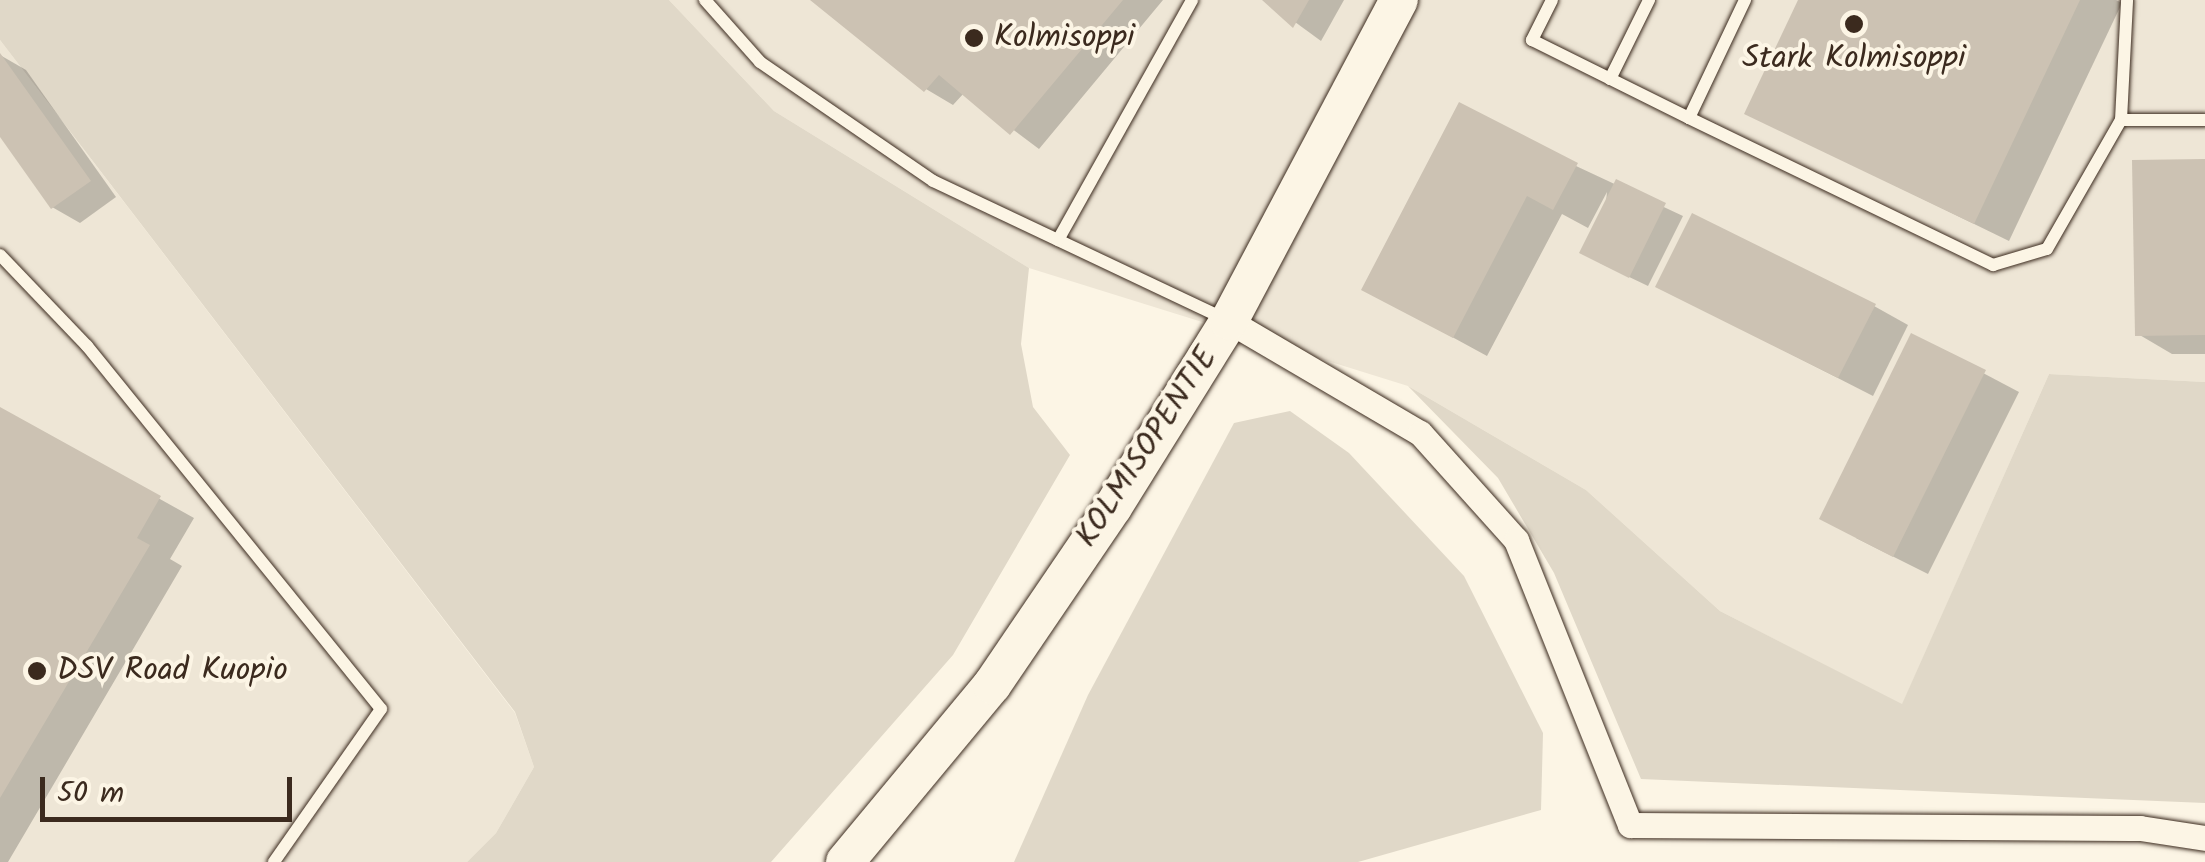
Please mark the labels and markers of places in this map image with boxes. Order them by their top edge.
marker: Stark Kolmisoppi [1843,13,1865,35]
place label: Kolmisoppi [994,19,1135,57]
marker: Kolmisoppi [963,27,985,49]
place label: Stark Kolmisoppi [1742,40,1966,78]
place label: DSV Road Kuopio [57,652,288,690]
marker: DSV Road Kuopio [26,660,48,682]

